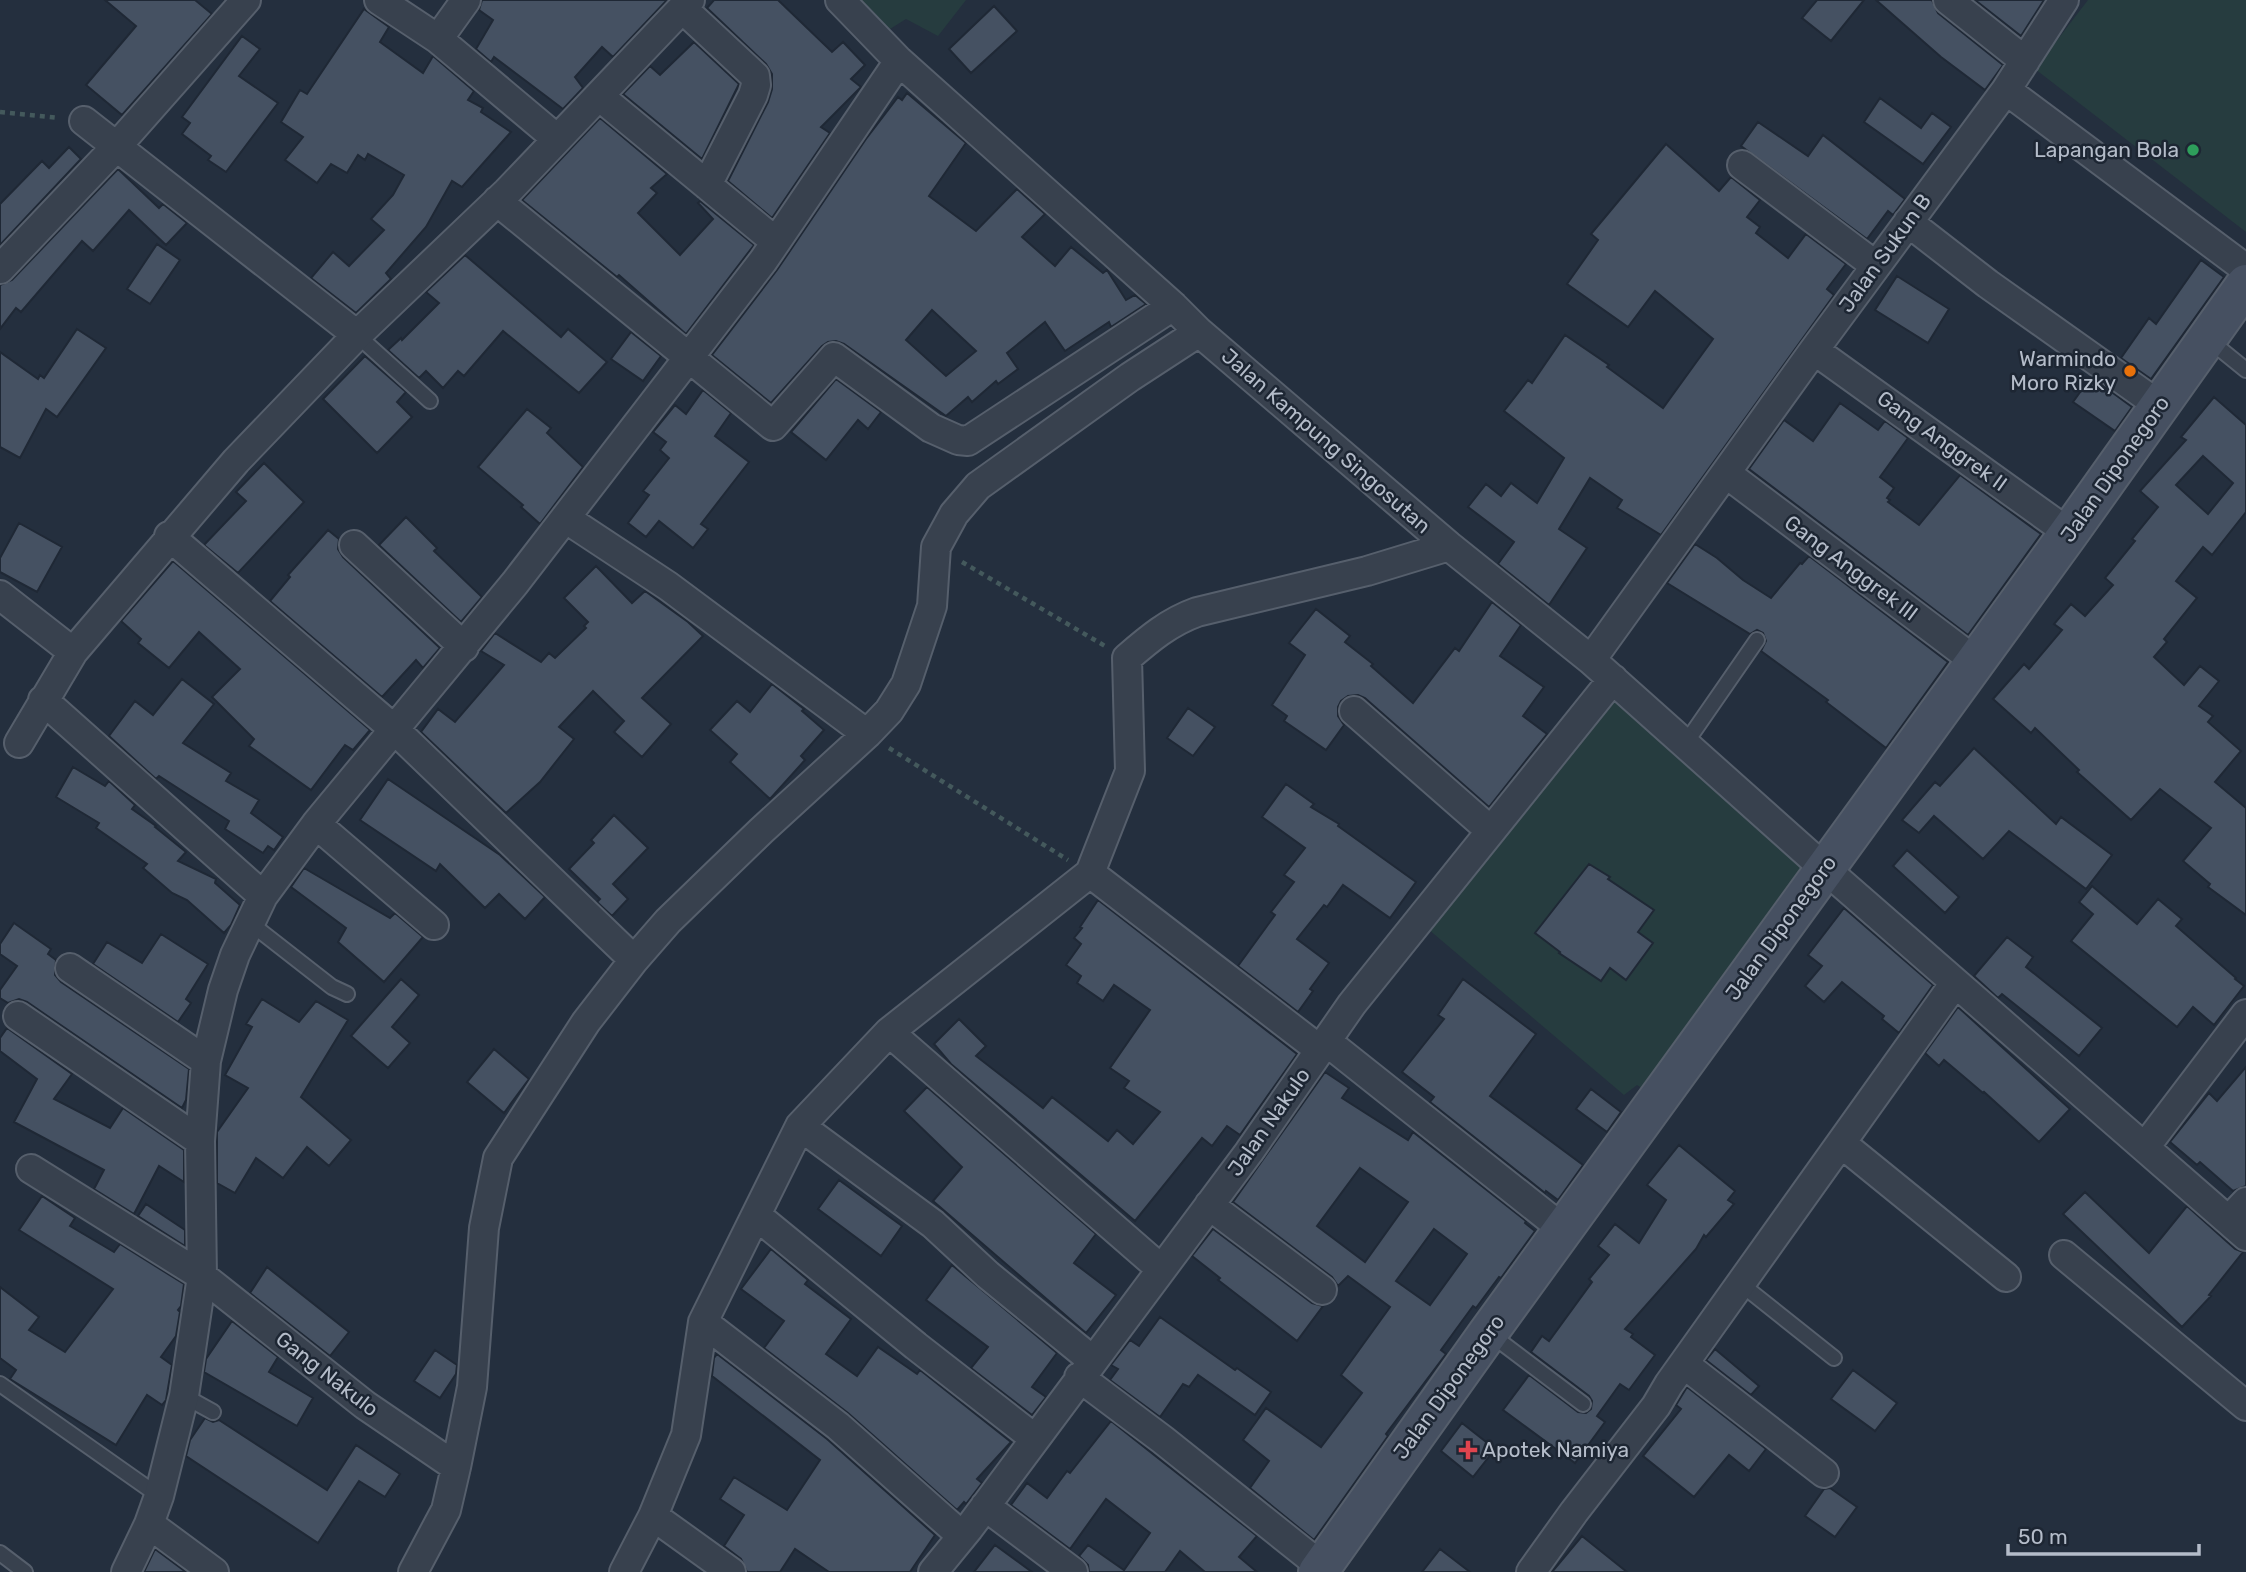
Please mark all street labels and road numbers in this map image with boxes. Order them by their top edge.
street label: Jalan Sukun B [1833,189,1936,317]
street label: Jalan Kampung Singosutan [1217,343,1436,538]
street label: Gang Anggrek II [1872,385,2012,496]
street label: Jalan Diponegoro [2055,391,2174,547]
street label: Gang Anggrek III [1780,509,1923,626]
street label: Jalan Diponegoro [1720,851,1841,1005]
street label: Jalan Nakulo [1222,1063,1315,1181]
street label: Jalan Diponegoro [1388,1310,1509,1464]
street label: Gang Nakulo [271,1326,384,1421]

